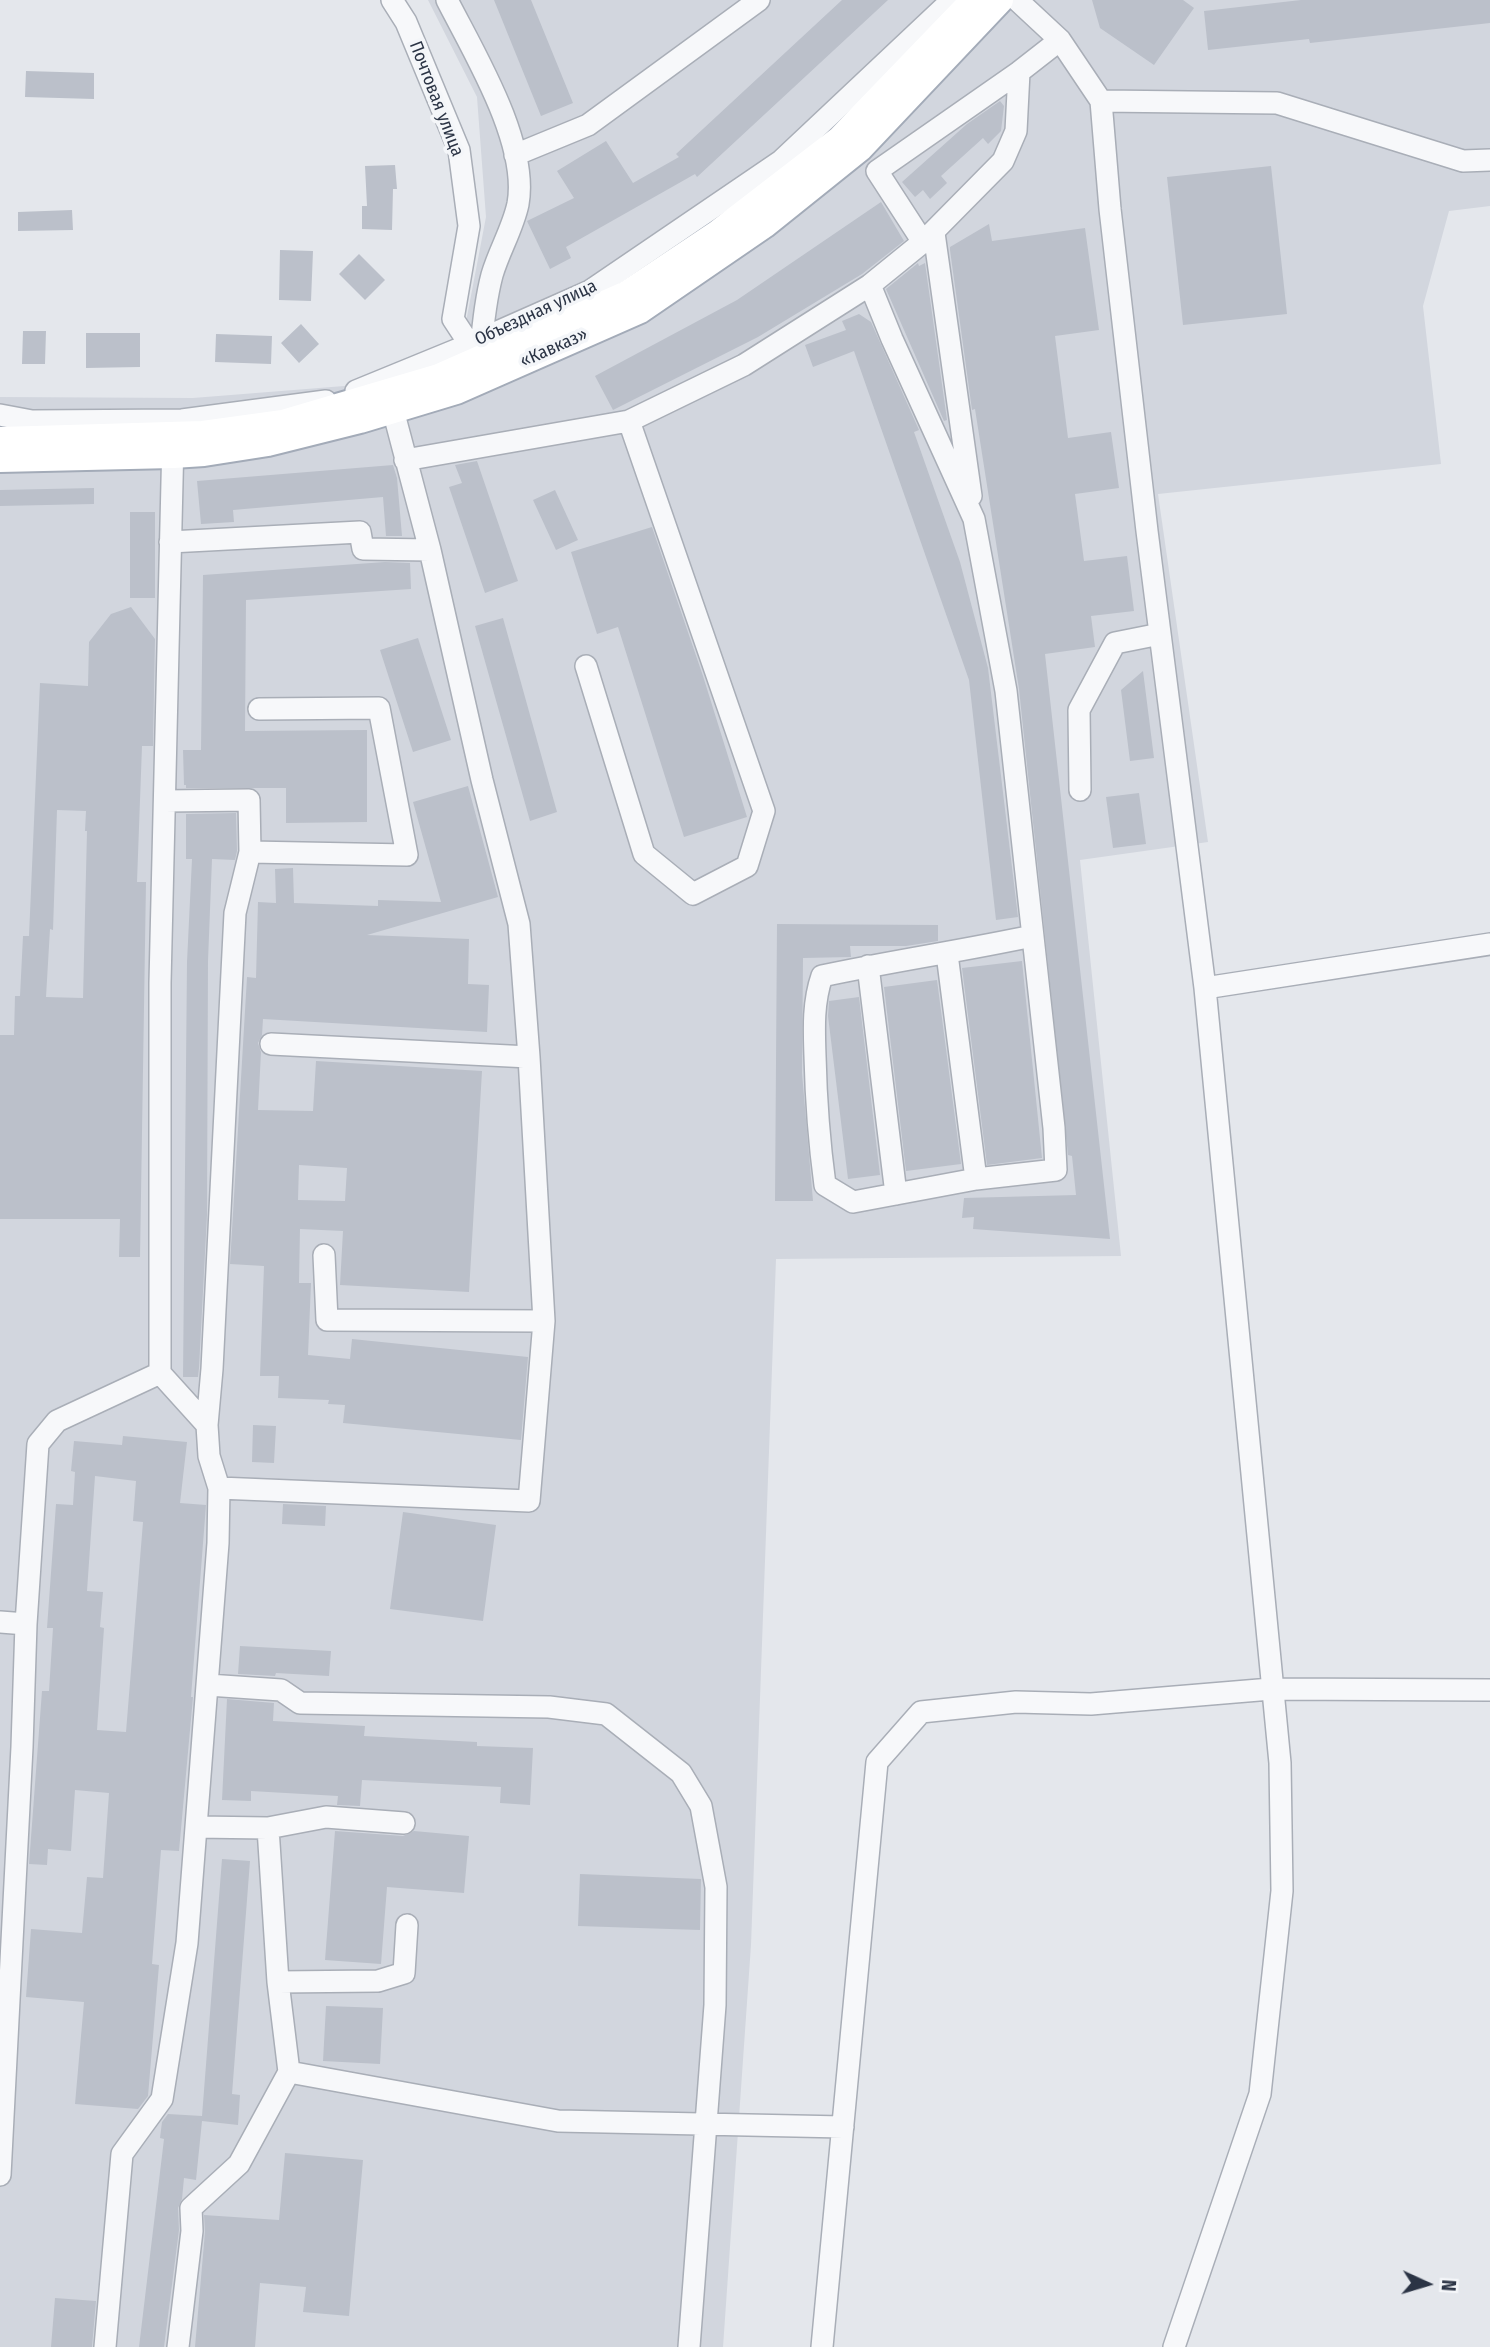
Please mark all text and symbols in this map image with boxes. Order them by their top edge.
street label: Почтовая улица [404,38,468,160]
street label: Объездная улица [472,275,600,351]
street label: «Кавказ» [517,324,591,372]
north arrow [1392,2249,1462,2319]
text: N [1437,2279,1460,2292]

